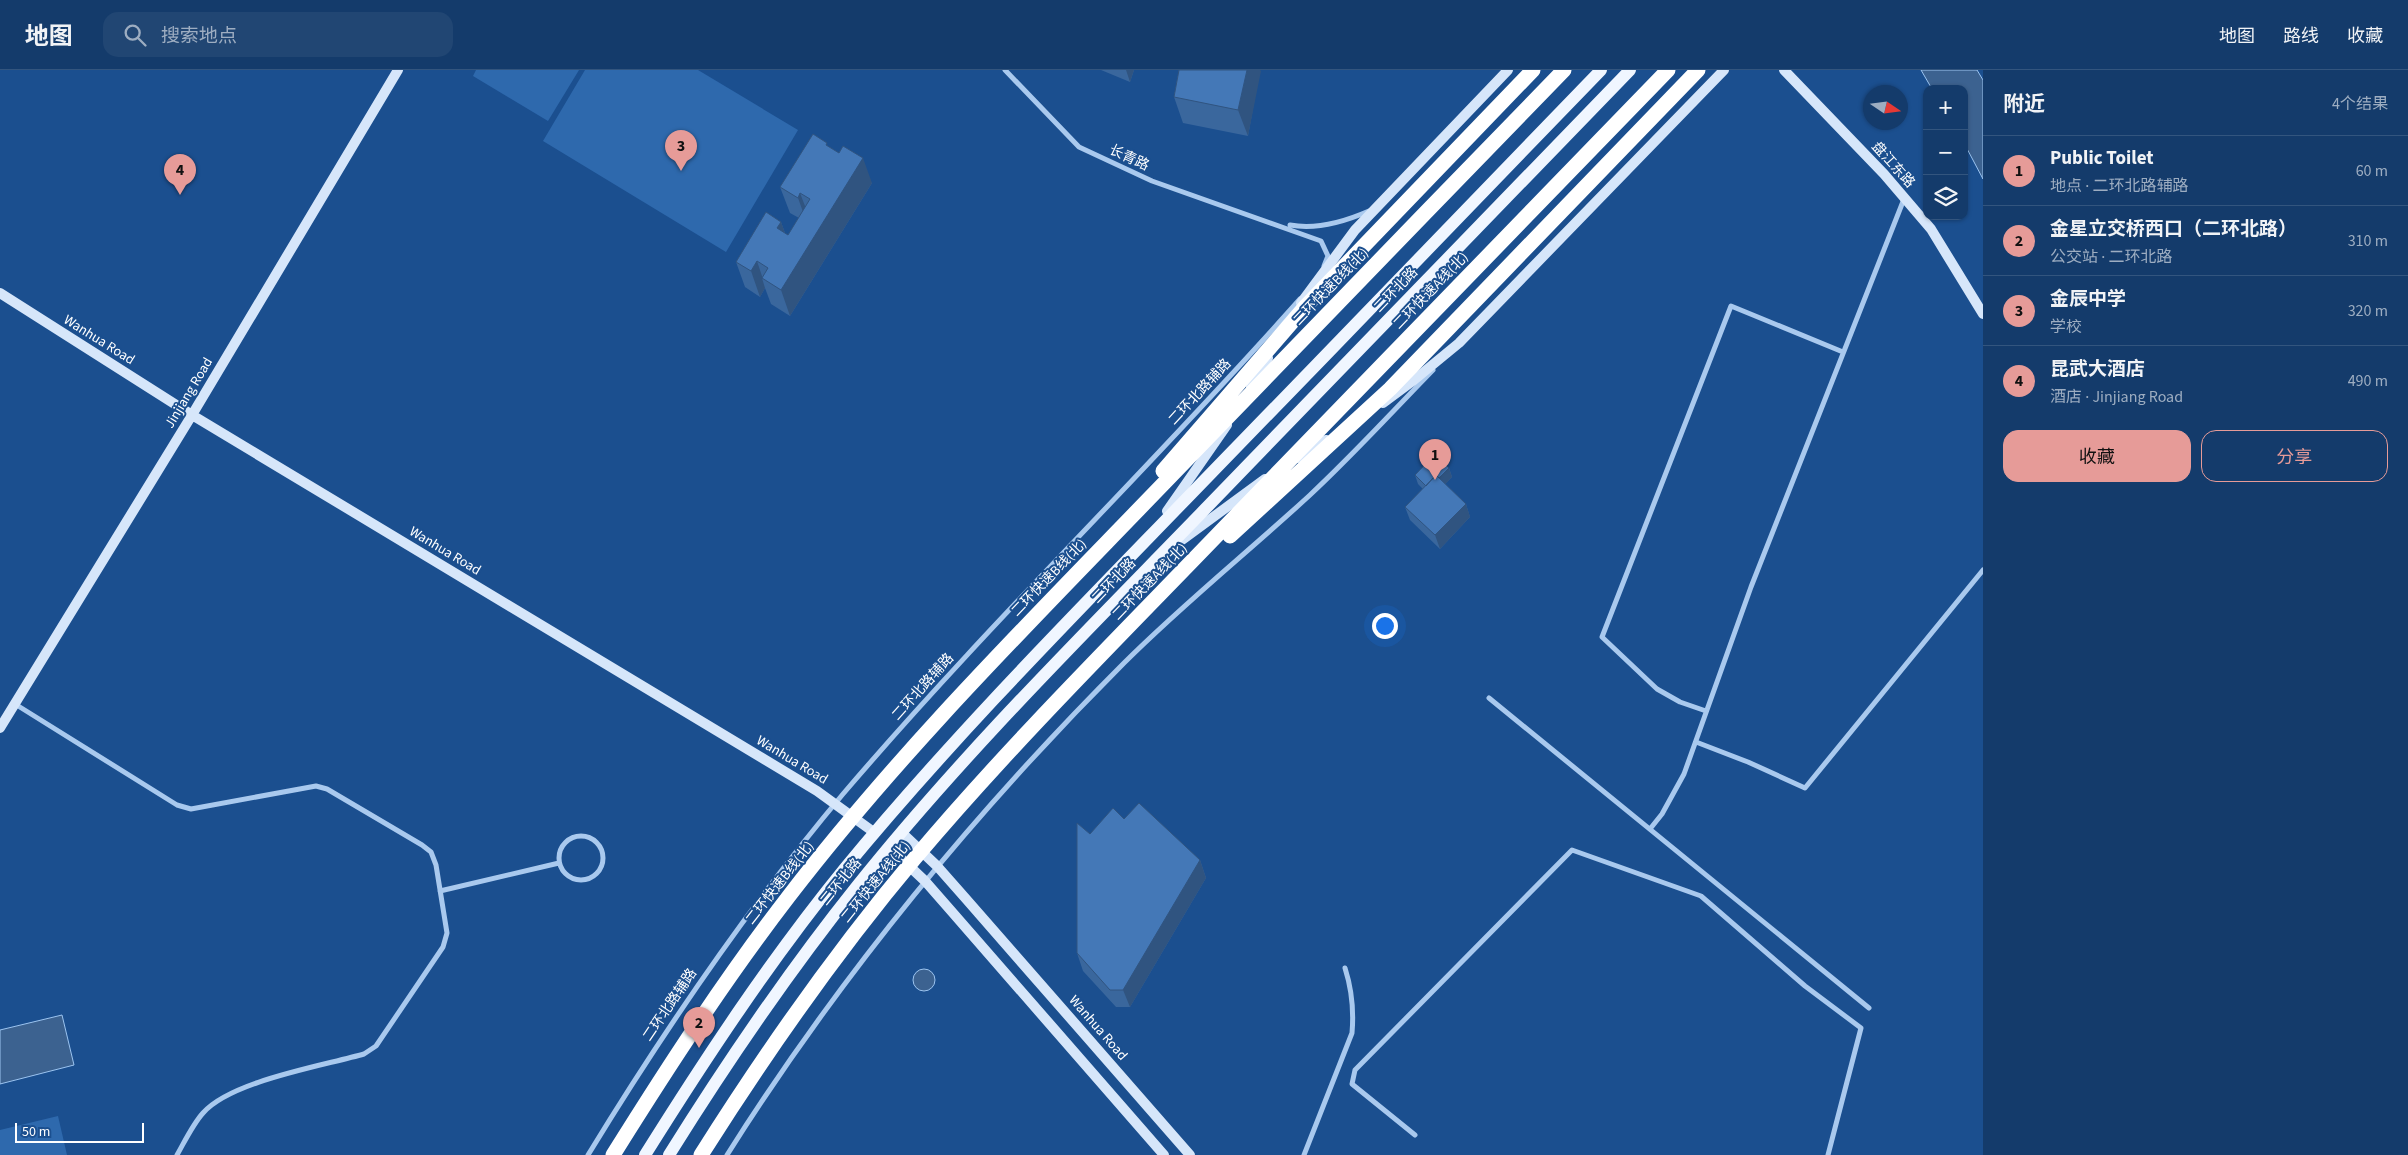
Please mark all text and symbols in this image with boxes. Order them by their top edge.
search box [103,12,453,57]
text: 地图 [25,19,73,54]
icon: search [121,21,149,49]
text: 搜索地点 [161,23,237,50]
text: 地图 [2219,24,2255,49]
text: 路线 [2283,24,2319,49]
text: 收藏 [2347,24,2383,49]
north arrow [1863,85,1908,130]
map controls [1923,85,1968,220]
button: + [1923,85,1968,130]
text: 附近 [2003,89,2045,119]
text: 4个结果 [2332,93,2388,115]
pin: 3 [665,130,697,171]
button: − [1923,130,1968,175]
street label: 盘江东路 [1867,138,1919,192]
street label: 长青路 [1106,140,1152,176]
text: Public Toilet [2050,145,2154,172]
pin: 4 [164,154,196,195]
text: 1 [2015,160,2023,182]
text: 60 m [2356,160,2388,182]
button: layers [1923,175,1968,220]
text: 地点 · 二环北路辅路 [2050,175,2188,197]
text: 金星立交桥西口（二环北路） [2050,216,2297,243]
text: 2 [2015,230,2023,252]
text: 310 m [2348,230,2388,252]
street label: 二环快速B线(北) [1289,244,1373,330]
text: 公交站 · 二环北路 [2050,246,2172,268]
street label: 二环快速A线(北) [1389,248,1473,334]
street label: 二环北路 [1369,263,1423,317]
text: 金辰中学 [2050,286,2126,313]
text: 3 [2015,300,2023,322]
text: 320 m [2348,300,2388,322]
street label: Wanhua Road [60,310,138,370]
text: 学校 [2050,316,2082,338]
street label: Jinjiang Road [160,354,218,432]
street label: 二环北路辅路 [1164,354,1236,430]
text: 昆武大酒店 [2050,356,2145,383]
text: 4 [2015,370,2023,392]
text: 490 m [2348,370,2388,392]
text: 酒店 · Jinjiang Road [2050,386,2183,408]
button: 收藏 [2003,430,2191,482]
button: 分享 [2201,430,2388,482]
pin: 1 [1419,439,1451,480]
street label: Wanhua Road [405,522,485,580]
street label: 二环快速B线(北) [1007,535,1091,621]
street label: 二环快速A线(北) [1108,539,1192,625]
street label: 二环北路 [1087,554,1141,608]
your location [1372,613,1398,639]
street label: 二环北路辅路 [887,649,959,725]
street label: Wanhua Road [752,731,832,789]
street label: 二环快速B线(北) [741,837,819,929]
street label: 二环快速A线(北) [837,837,915,927]
street label: 二环北路 [816,854,866,910]
street label: 二环北路辅路 [638,965,702,1045]
street label: Wanhua Road [1064,991,1132,1065]
pin: 2 [683,1007,715,1048]
scale bar [15,1120,144,1143]
text: 50 m [22,1122,50,1142]

